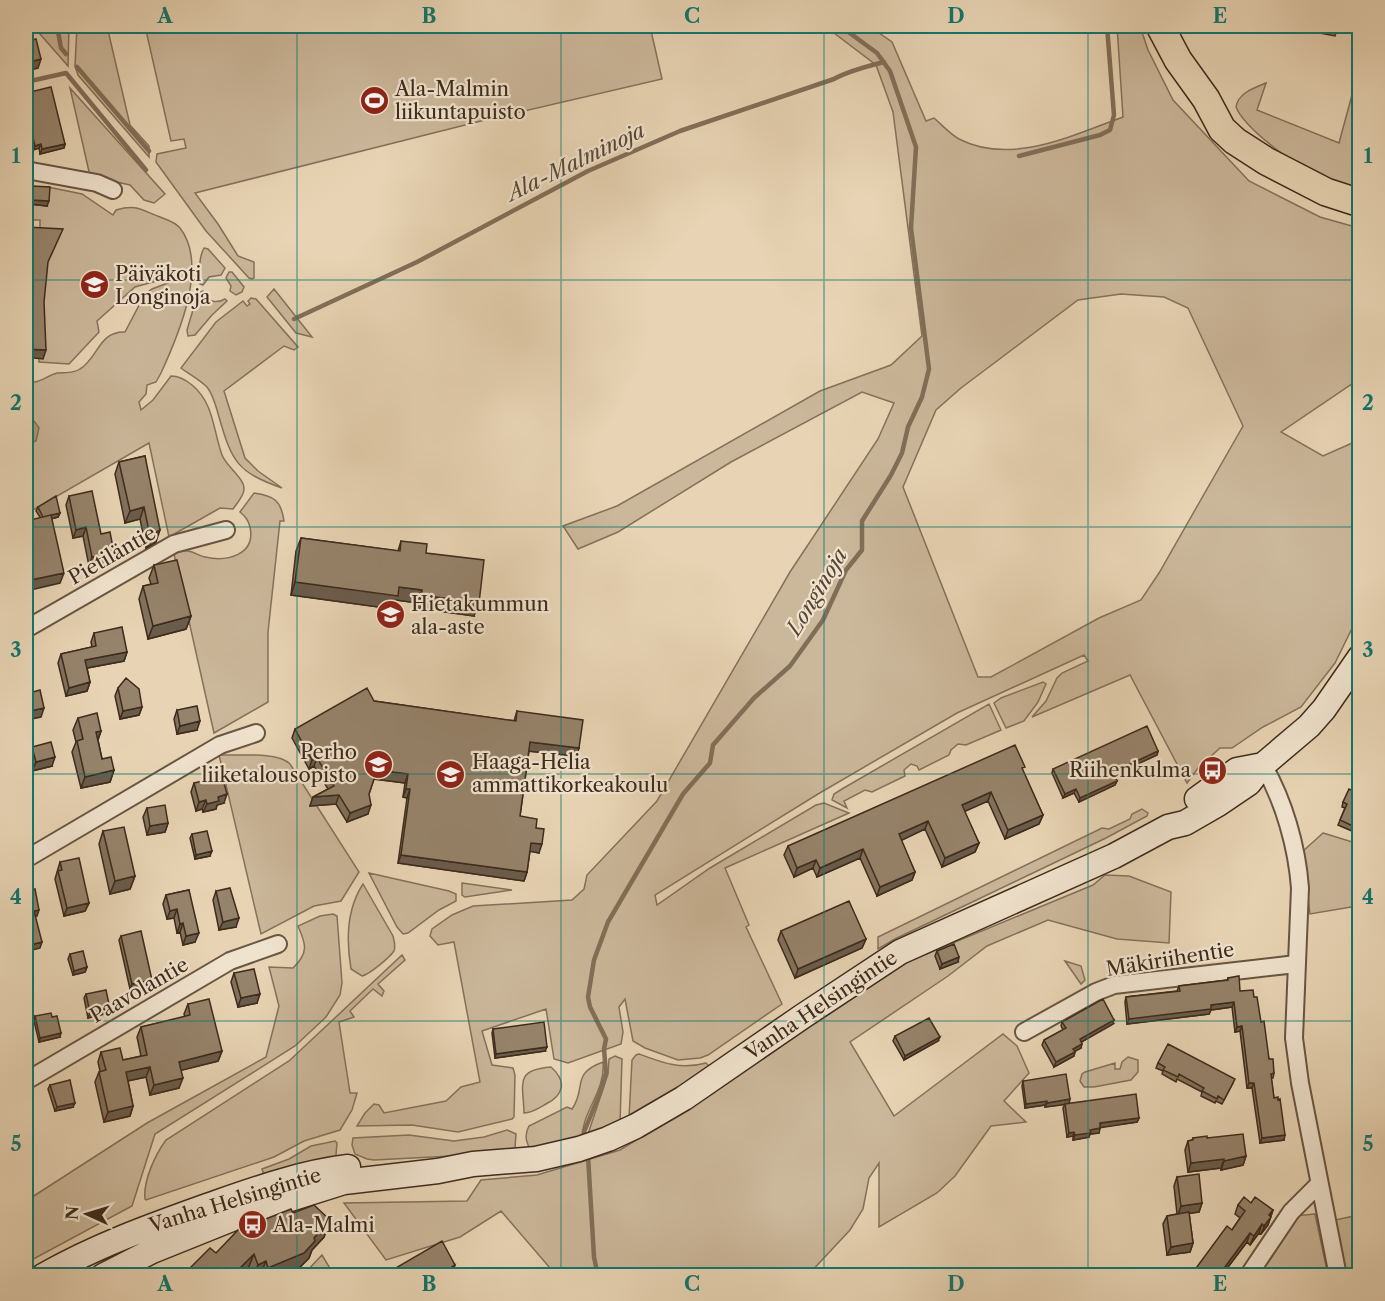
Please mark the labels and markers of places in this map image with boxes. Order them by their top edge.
place label: Ala-Malmin liikuntapuisto [394,77,526,124]
sports icon: Ala-Malmin liikuntapuisto [358,84,390,116]
place label: Päiväkoti Longinoja [115,262,211,309]
school or university icon: Päiväkoti Longinoja [78,269,110,301]
place label: Hietakummun ala-aste [411,592,549,639]
school or university icon: Hietakummun ala-aste [374,599,406,631]
place label: Perho liiketalousopisto [201,740,357,787]
school or university icon: Perho liiketalousopisto [362,748,394,780]
place label: Haaga-Helia ammattikorkeakoulu [472,750,668,797]
bus stop icon: Riihenkulma [1196,754,1228,786]
school or university icon: Haaga-Helia ammattikorkeakoulu [435,758,467,790]
place label: Riihenkulma [1069,758,1191,782]
bus stop icon: Ala-Malmi [236,1209,268,1241]
place label: Ala-Malmi [272,1213,375,1237]

